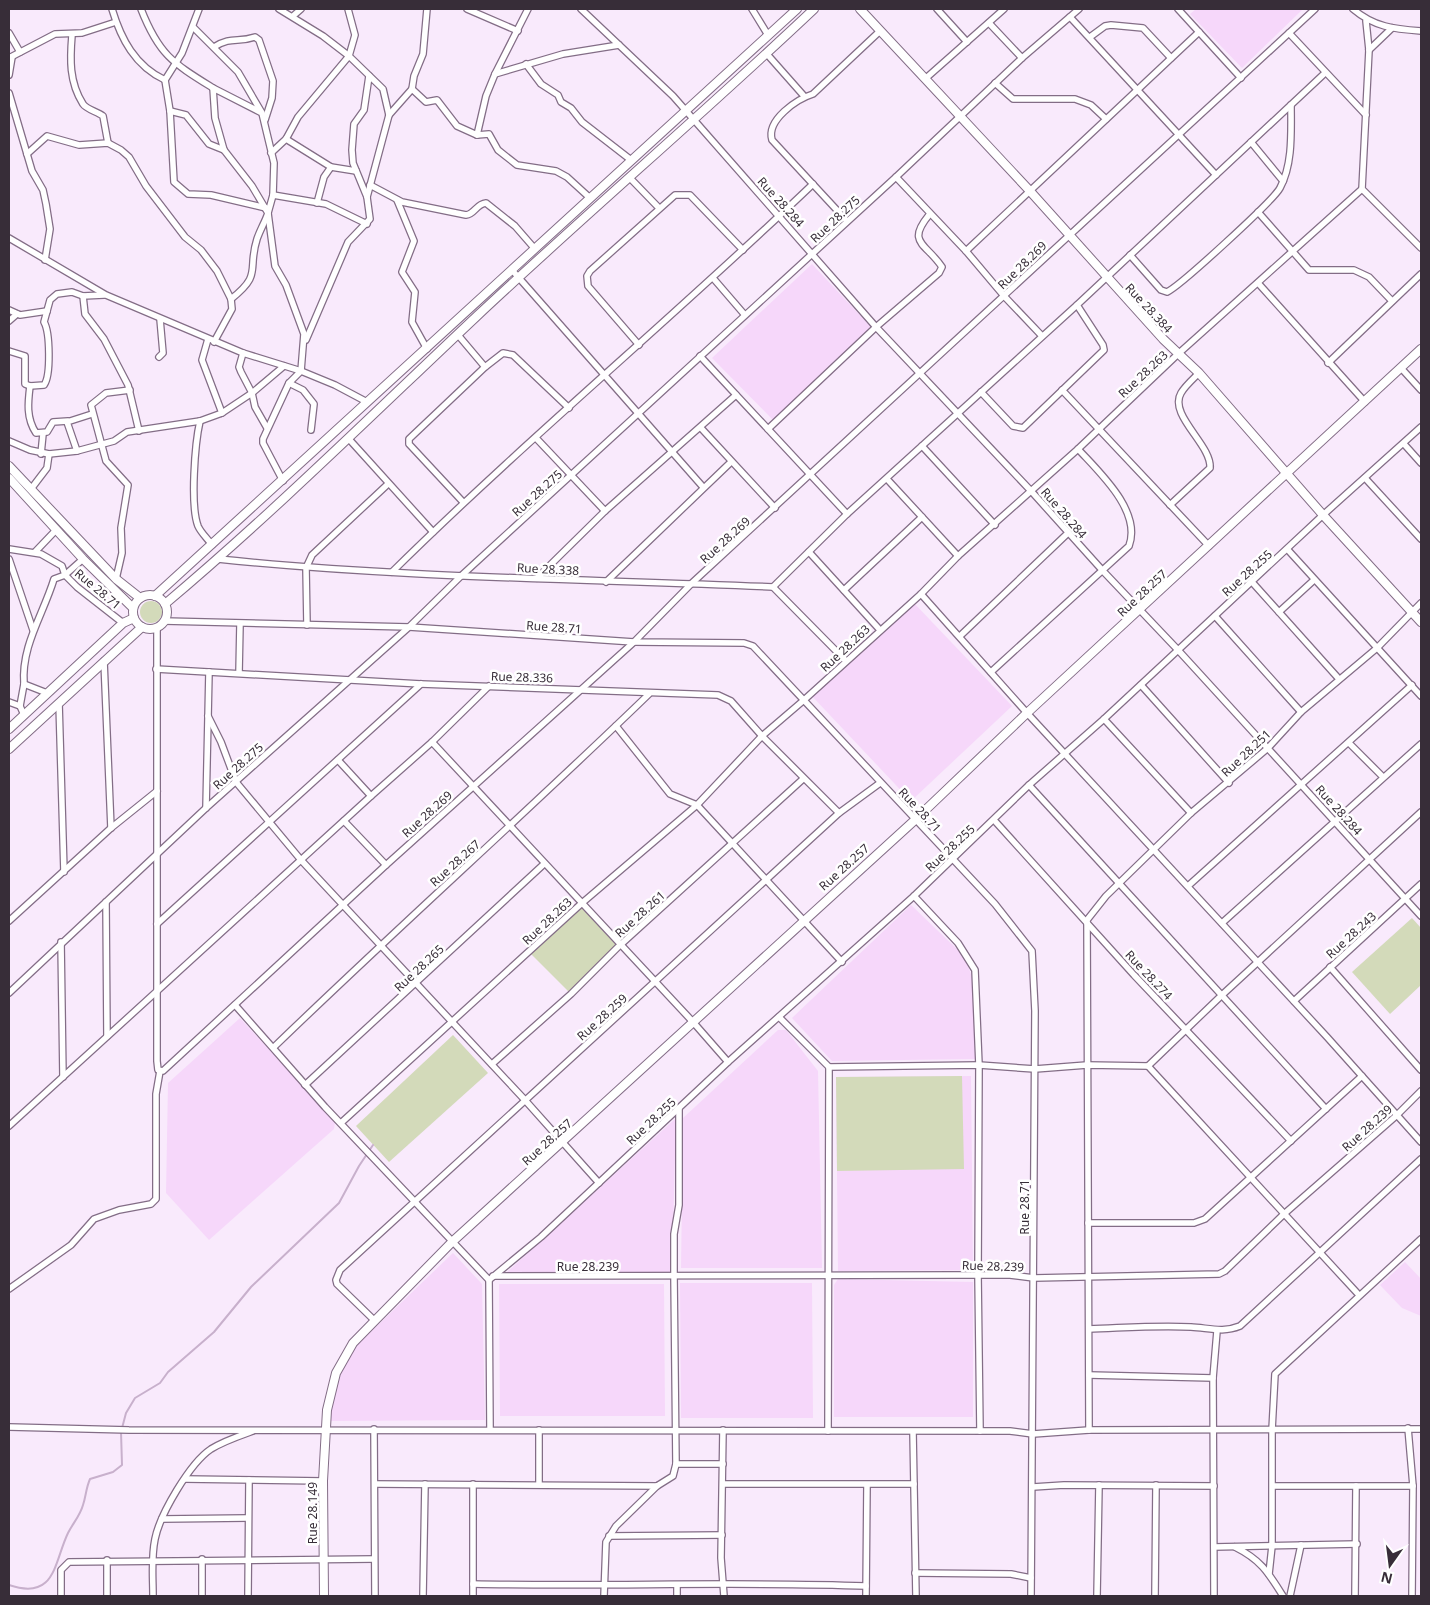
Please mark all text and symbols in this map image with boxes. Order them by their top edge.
street label: Rue 28.284 [754,173,808,231]
street label: Rue 28.275 [806,191,864,246]
street label: Rue 28.269 [994,237,1050,293]
street label: Rue 28.384 [1122,279,1177,337]
street label: Rue 28.263 [1114,346,1172,401]
street label: Rue 28.275 [508,466,566,520]
street label: Rue 28.284 [1037,484,1091,542]
street label: Rue 28.269 [696,513,754,567]
street label: Rue 28.255 [1218,546,1276,600]
street label: Rue 28.338 [516,559,580,579]
street label: Rue 28.71 [71,565,125,613]
street label: Rue 28.257 [1113,565,1171,620]
street label: Rue 28.71 [526,617,582,637]
street label: Rue 28.263 [816,620,874,675]
street label: Rue 28.336 [491,667,554,687]
street label: Rue 28.251 [1217,726,1275,780]
street label: Rue 28.275 [209,739,267,793]
street label: Rue 28.284 [1312,781,1366,839]
street label: Rue 28.71 [895,784,945,836]
street label: Rue 28.269 [398,787,456,841]
street label: Rue 28.255 [921,820,979,875]
street label: Rue 28.267 [426,836,484,890]
street label: Rue 28.257 [815,840,873,894]
street label: Rue 28.261 [611,887,669,941]
street label: Rue 28.263 [518,893,576,948]
street label: Rue 28.243 [1322,908,1380,962]
street label: Rue 28.265 [390,940,448,995]
street label: Rue 28.274 [1122,946,1177,1004]
street label: Rue 28.259 [573,990,631,1044]
street label: Rue 28.255 [622,1093,680,1148]
street label: Rue 28.239 [1338,1101,1396,1155]
street label: Rue 28.257 [518,1115,576,1169]
street label: Rue 28.71 [1016,1179,1033,1235]
street label: Rue 28.239 [962,1256,1025,1276]
street label: Rue 28.239 [557,1258,619,1275]
street label: Rue 28.149 [304,1482,321,1544]
north arrow [1365,1540,1415,1590]
text: N [1379,1568,1395,1589]

